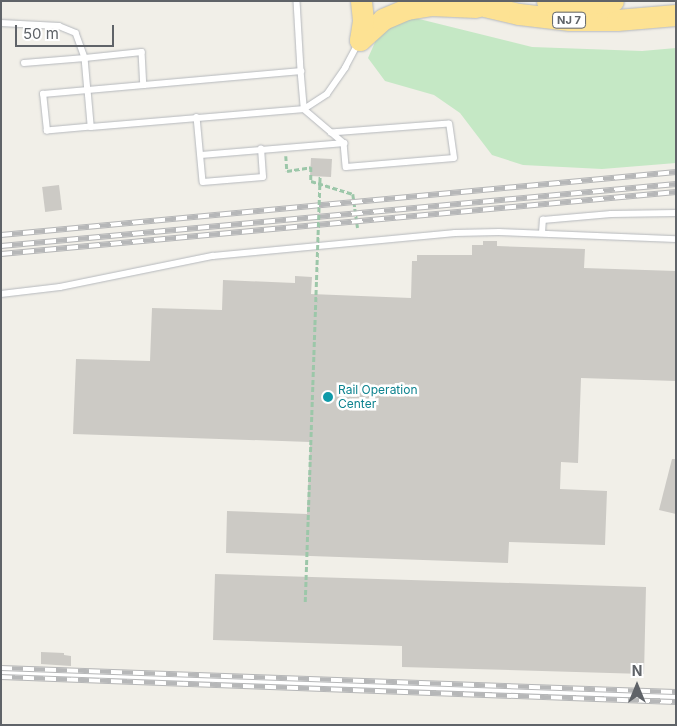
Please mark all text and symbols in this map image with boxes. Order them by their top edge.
road number: NJ 7 [552,12,586,28]
scale bar [18,15,116,47]
text: 50 m [23,24,59,43]
place label: Rail Operation Center [338,383,417,411]
marker: Rail Operation Center [322,391,334,403]
north arrow [612,661,662,711]
text: N [632,662,642,679]

